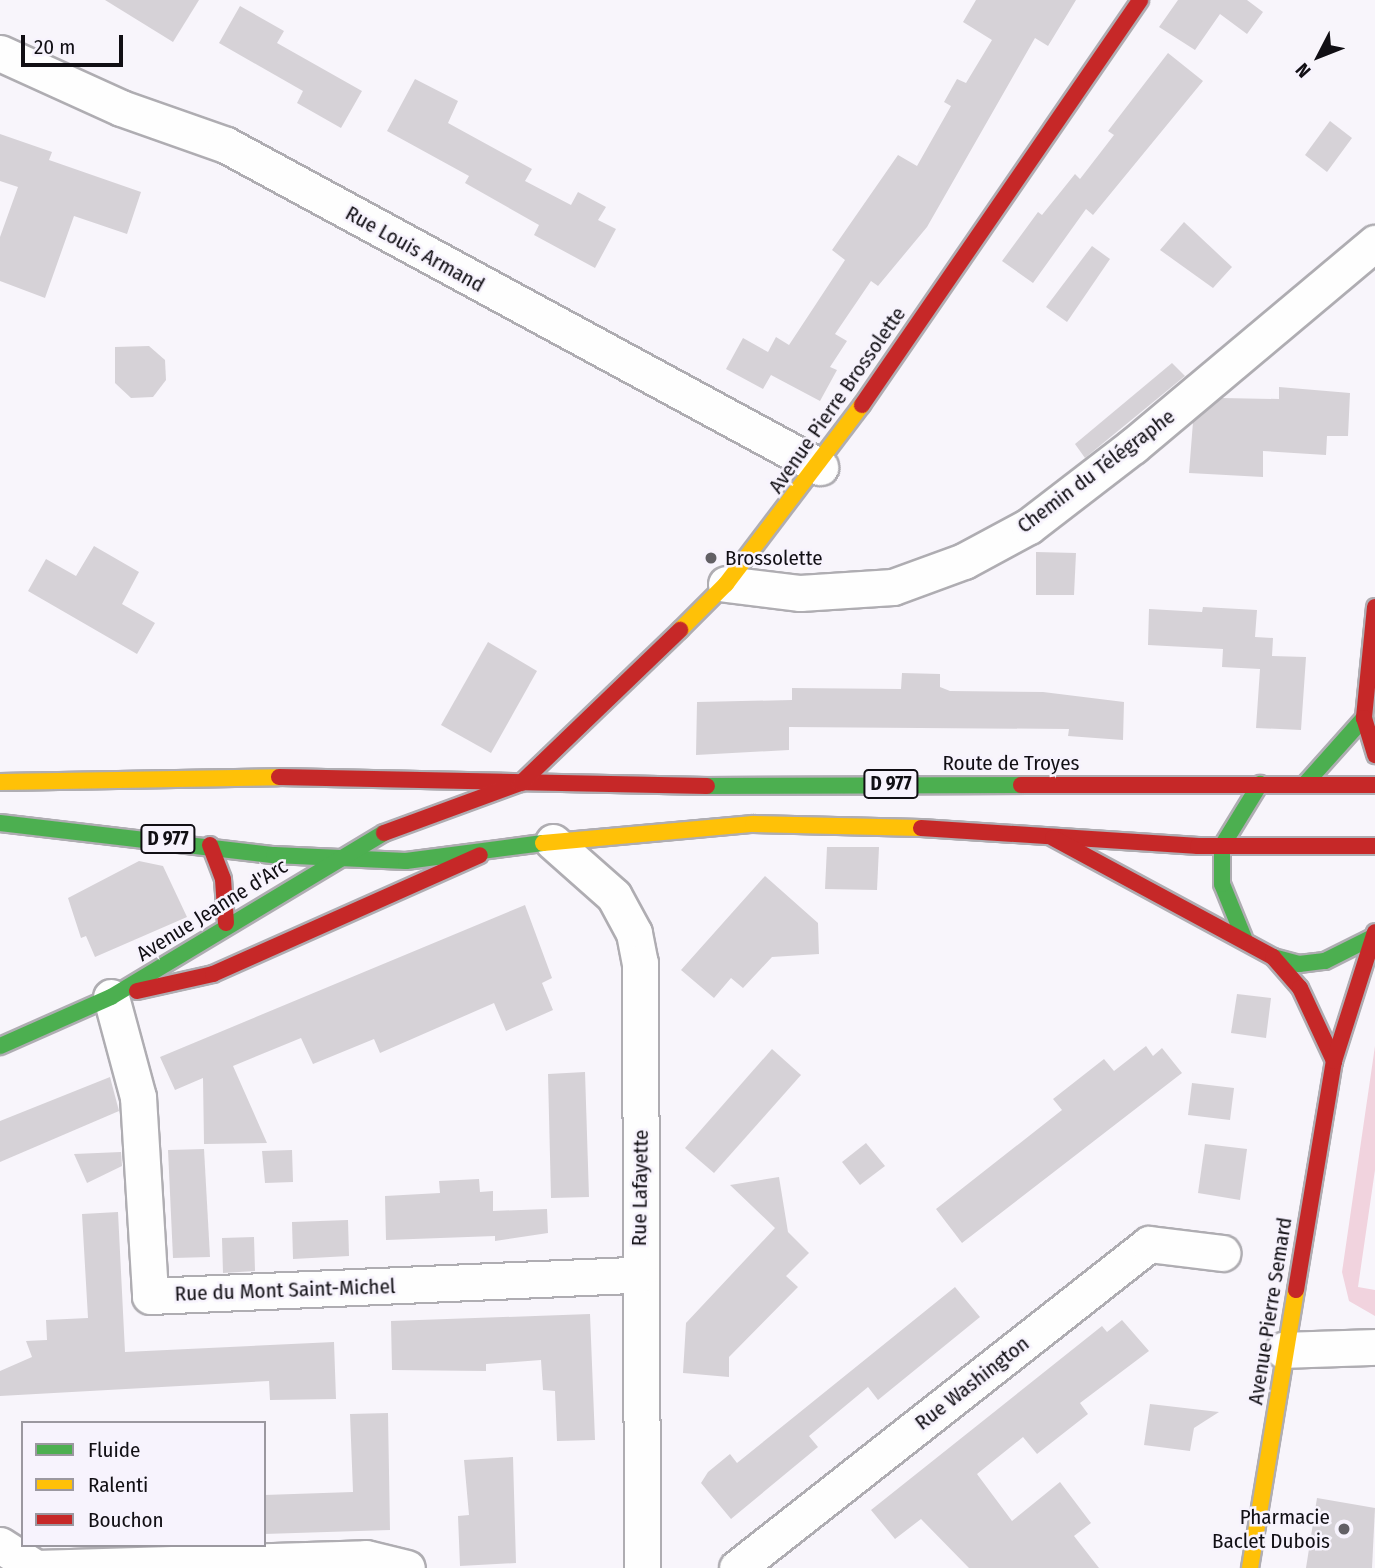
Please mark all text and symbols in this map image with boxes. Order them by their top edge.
scale bar [24,21,126,65]
north arrow [1284,21,1354,91]
text: 20 m [34,34,75,60]
text: N [1291,58,1315,82]
street label: Rue Louis Armand [341,200,489,298]
street label: Avenue Pierre Brossolette [763,302,911,498]
street label: Chemin du Télégraphe [1012,404,1180,538]
place label: Brossolette [725,545,823,571]
marker: Brossolette [703,550,719,566]
street label: Route de Troyes [942,750,1080,776]
road number: D 977 [863,768,919,800]
road number: D 977 [140,824,196,854]
street label: Avenue Jeanne d'Arc [132,853,292,967]
street label: Rue Lafayette [626,1129,654,1247]
street label: Avenue Pierre Semard [1243,1216,1297,1406]
street label: Rue du Mont Saint-Michel [174,1274,396,1306]
street label: Rue Washington [910,1331,1034,1435]
legend [21,1421,266,1547]
text: Fluide [88,1437,140,1463]
text: Ralenti [88,1472,148,1498]
place label: Pharmacie Baclet Dubois [1212,1504,1330,1554]
text: Bouchon [88,1507,164,1533]
marker: Pharmacie Baclet Dubois [1336,1521,1352,1537]

